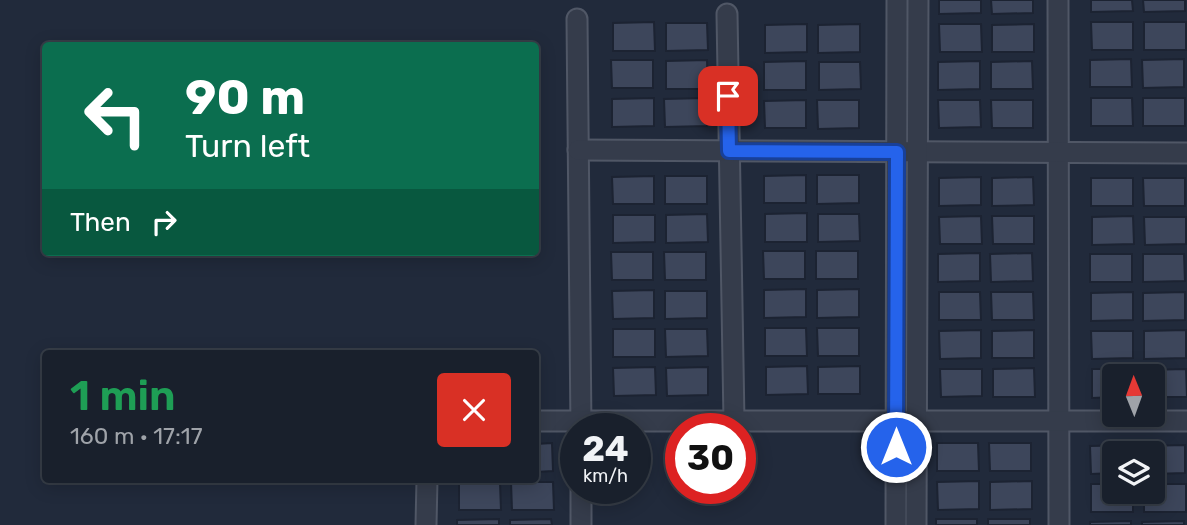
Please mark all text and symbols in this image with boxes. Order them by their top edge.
pin [698,66,758,126]
text: 90 m [185,68,305,126]
icon: left [70,70,161,161]
icon: arrive [709,77,747,115]
text: Turn left [185,127,310,165]
icon: right [145,203,183,241]
text: Then [70,207,131,238]
north arrow [1102,364,1166,427]
map controls [1102,364,1165,504]
text: 1 min [70,371,176,421]
button: close [437,373,511,447]
position arrow [859,410,933,484]
speed limit sign: 30 [665,413,756,504]
text: 160 m · 17:17 [70,422,202,450]
text: 24 [582,428,629,470]
button: layers [1102,441,1165,504]
text: km/h [583,465,628,487]

